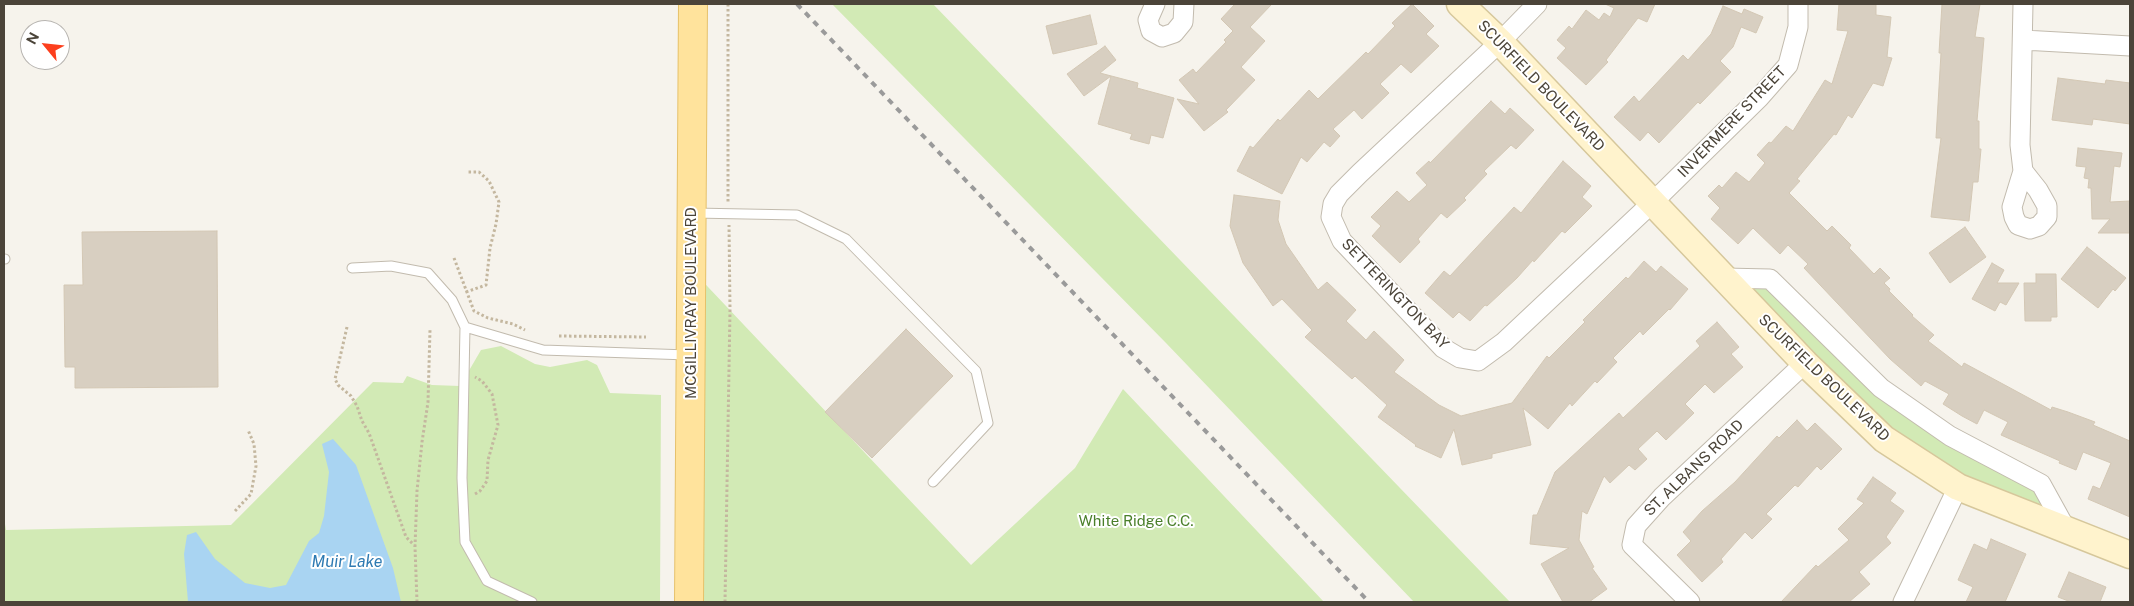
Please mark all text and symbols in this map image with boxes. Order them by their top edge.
street label: SCURFIELD BOULEVARD [1474,17,1608,155]
north arrow [20,20,70,70]
text: N [23,30,42,47]
street label: INVERMERE STREET [1674,63,1790,181]
street label: MCGILLIVRAY BOULEVARD [682,207,700,399]
street label: SETTERINGTON BAY [1338,235,1452,353]
street label: SCURFIELD BOULEVARD [1755,311,1893,445]
street label: ST. ALBANS ROAD [1641,416,1747,520]
park label: White Ridge C.C. [1078,512,1194,530]
water label: Muir Lake [312,552,382,572]

